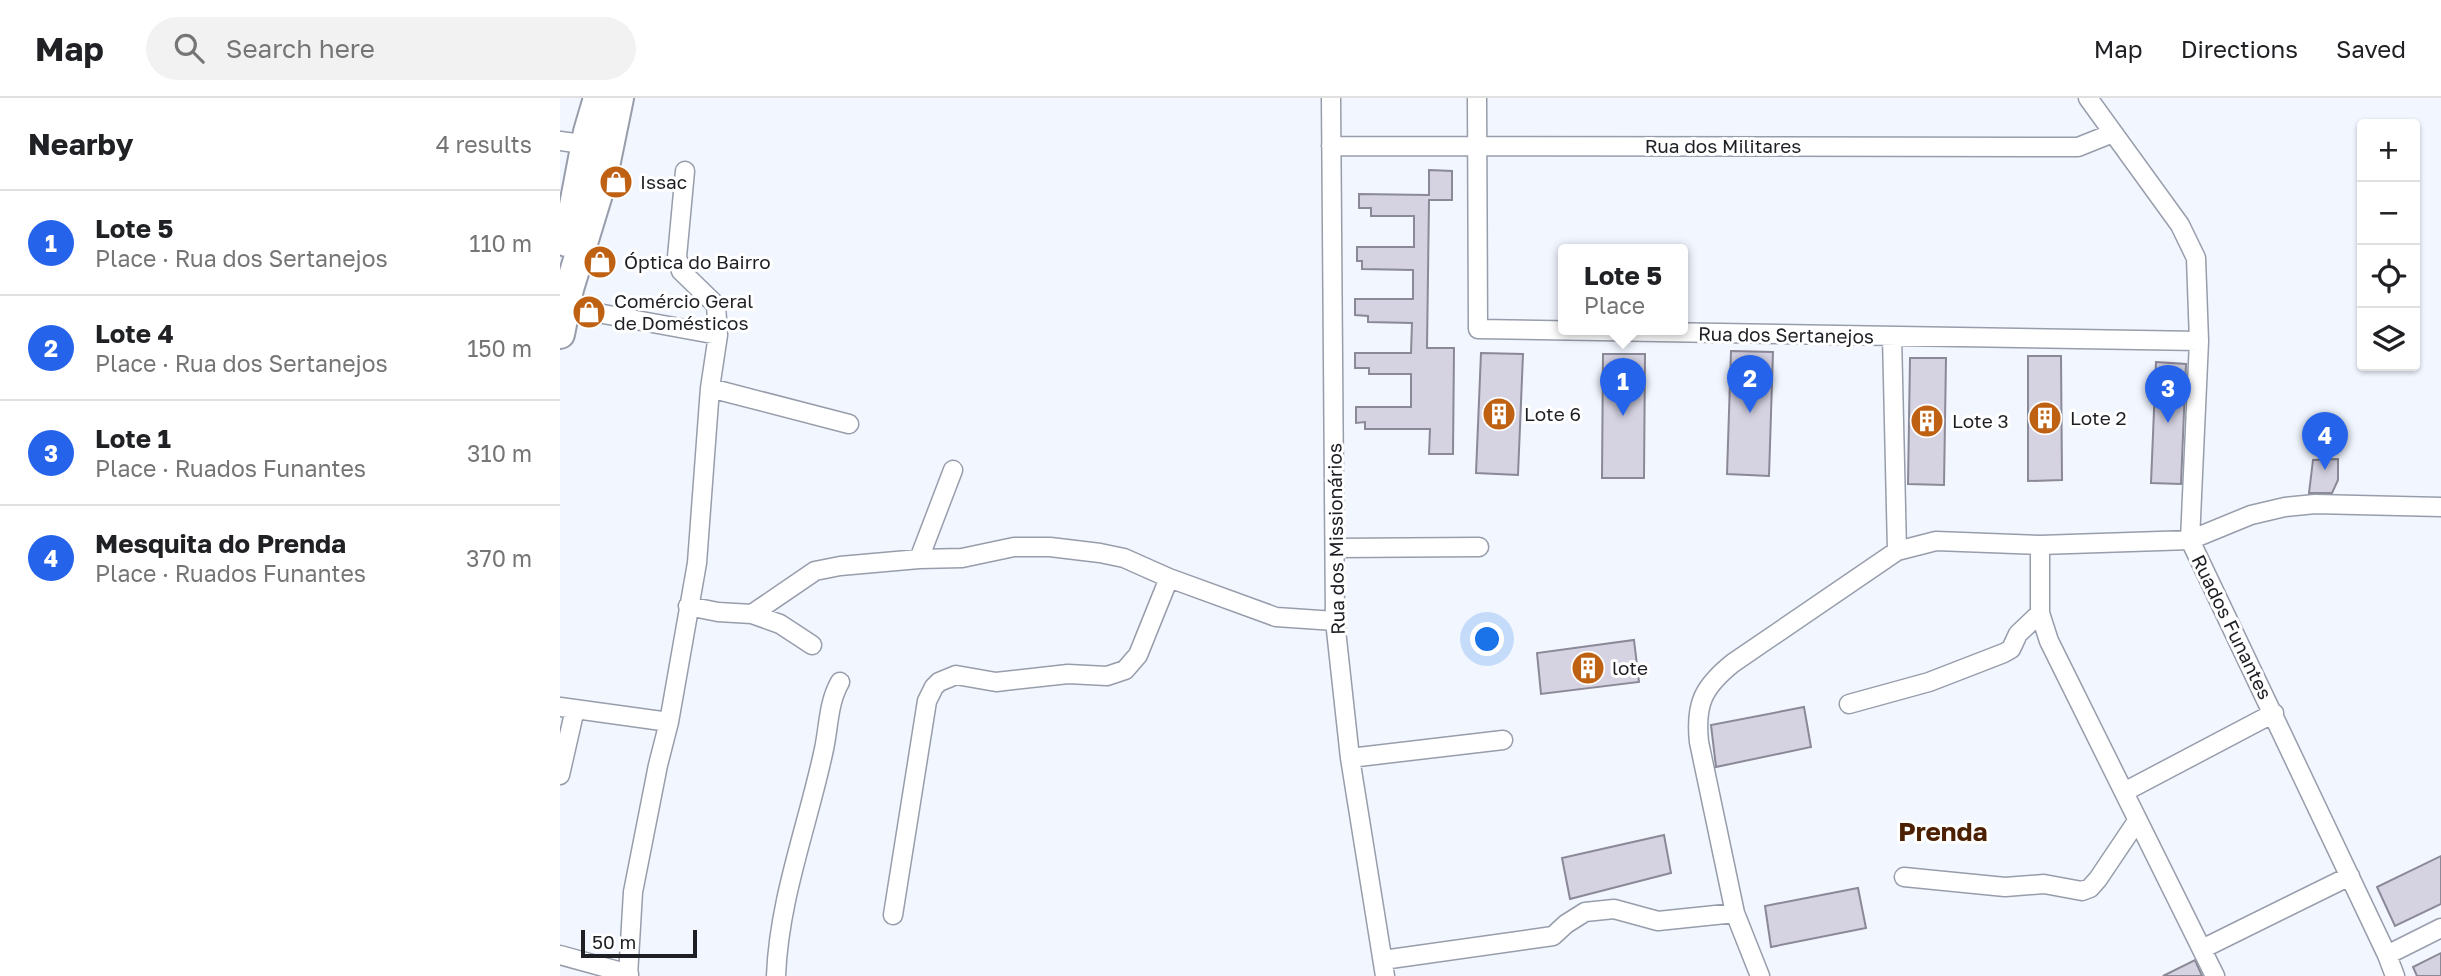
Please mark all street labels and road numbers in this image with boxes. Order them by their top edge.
street label: Rua dos Militares [1645,134,1801,157]
street label: Rua dos Sertanejos [1698,321,1874,348]
street label: Rua dos Missionários [1322,443,1349,635]
street label: Ruados Funantes [2187,551,2277,703]

